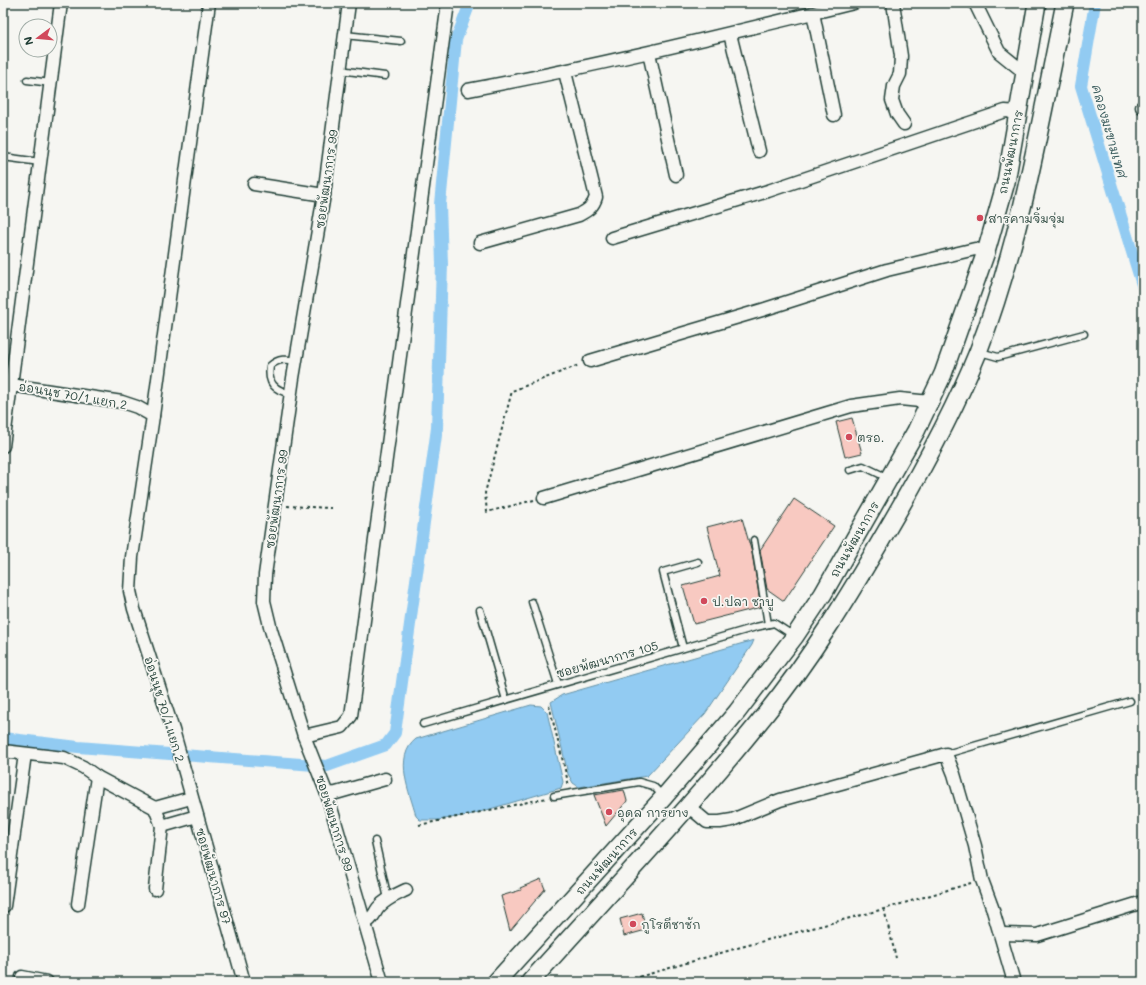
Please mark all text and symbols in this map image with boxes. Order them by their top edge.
north arrow [18,18,58,58]
text: N [20,35,36,47]
water label: คลองมะขามเทศ [1089,82,1132,181]
street label: ถนนพัฒนาการ [994,109,1026,195]
street label: ซอยพัฒนาการ 99 [311,128,341,230]
place label: สารคามจิ้มจุ่ม [988,207,1065,229]
marker: สารคามจิ้มจุ่ม [975,213,985,223]
street label: อ่อนนุช 70/1 แยก 2 [17,378,128,415]
place label: ตรอ. [857,429,884,445]
marker: ตรอ. [844,432,854,442]
street label: ซอยพัฒนาการ 99 [261,448,291,550]
street label: ถนนพัฒนาการ [826,498,882,580]
place label: ป.ปลา ชาบู [712,593,774,611]
marker: ป.ปลา ชาบู [699,596,709,606]
street label: ซอยพัฒนาการ 105 [554,637,660,681]
street label: อ่อนนุช 70/1 แยก 2 [138,654,189,765]
street label: ซอยพัฒนาการ 99 [313,773,357,873]
place label: อุดล การยาง [617,804,689,823]
marker: อุดล การยาง [604,807,614,817]
street label: ถนนพัฒนาการ [571,824,641,898]
street label: ซอยพัฒนาการ 97 [193,826,235,926]
place label: กูโรตีชาชัก [641,916,701,934]
marker: กูโรตีชาชัก [628,919,638,929]

